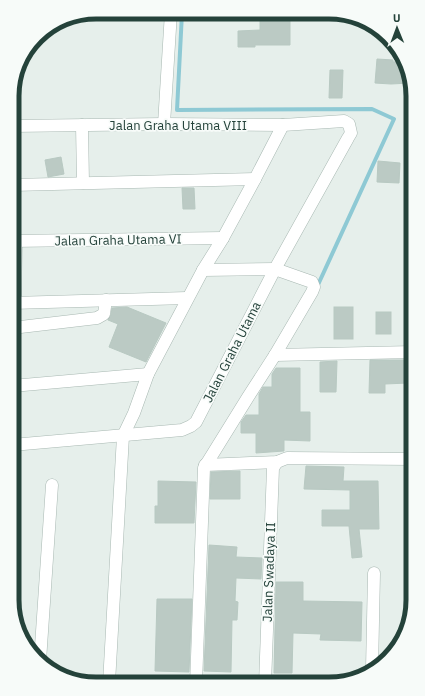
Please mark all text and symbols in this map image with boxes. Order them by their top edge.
north arrow [377,8,417,48]
text: U [393,11,401,25]
street label: Jalan Graha Utama VIII [109,117,247,134]
street label: Jalan Graha Utama VI [54,230,182,250]
street label: Jalan Graha Utama [199,299,265,405]
street label: Jalan Swadaya II [259,522,279,622]

